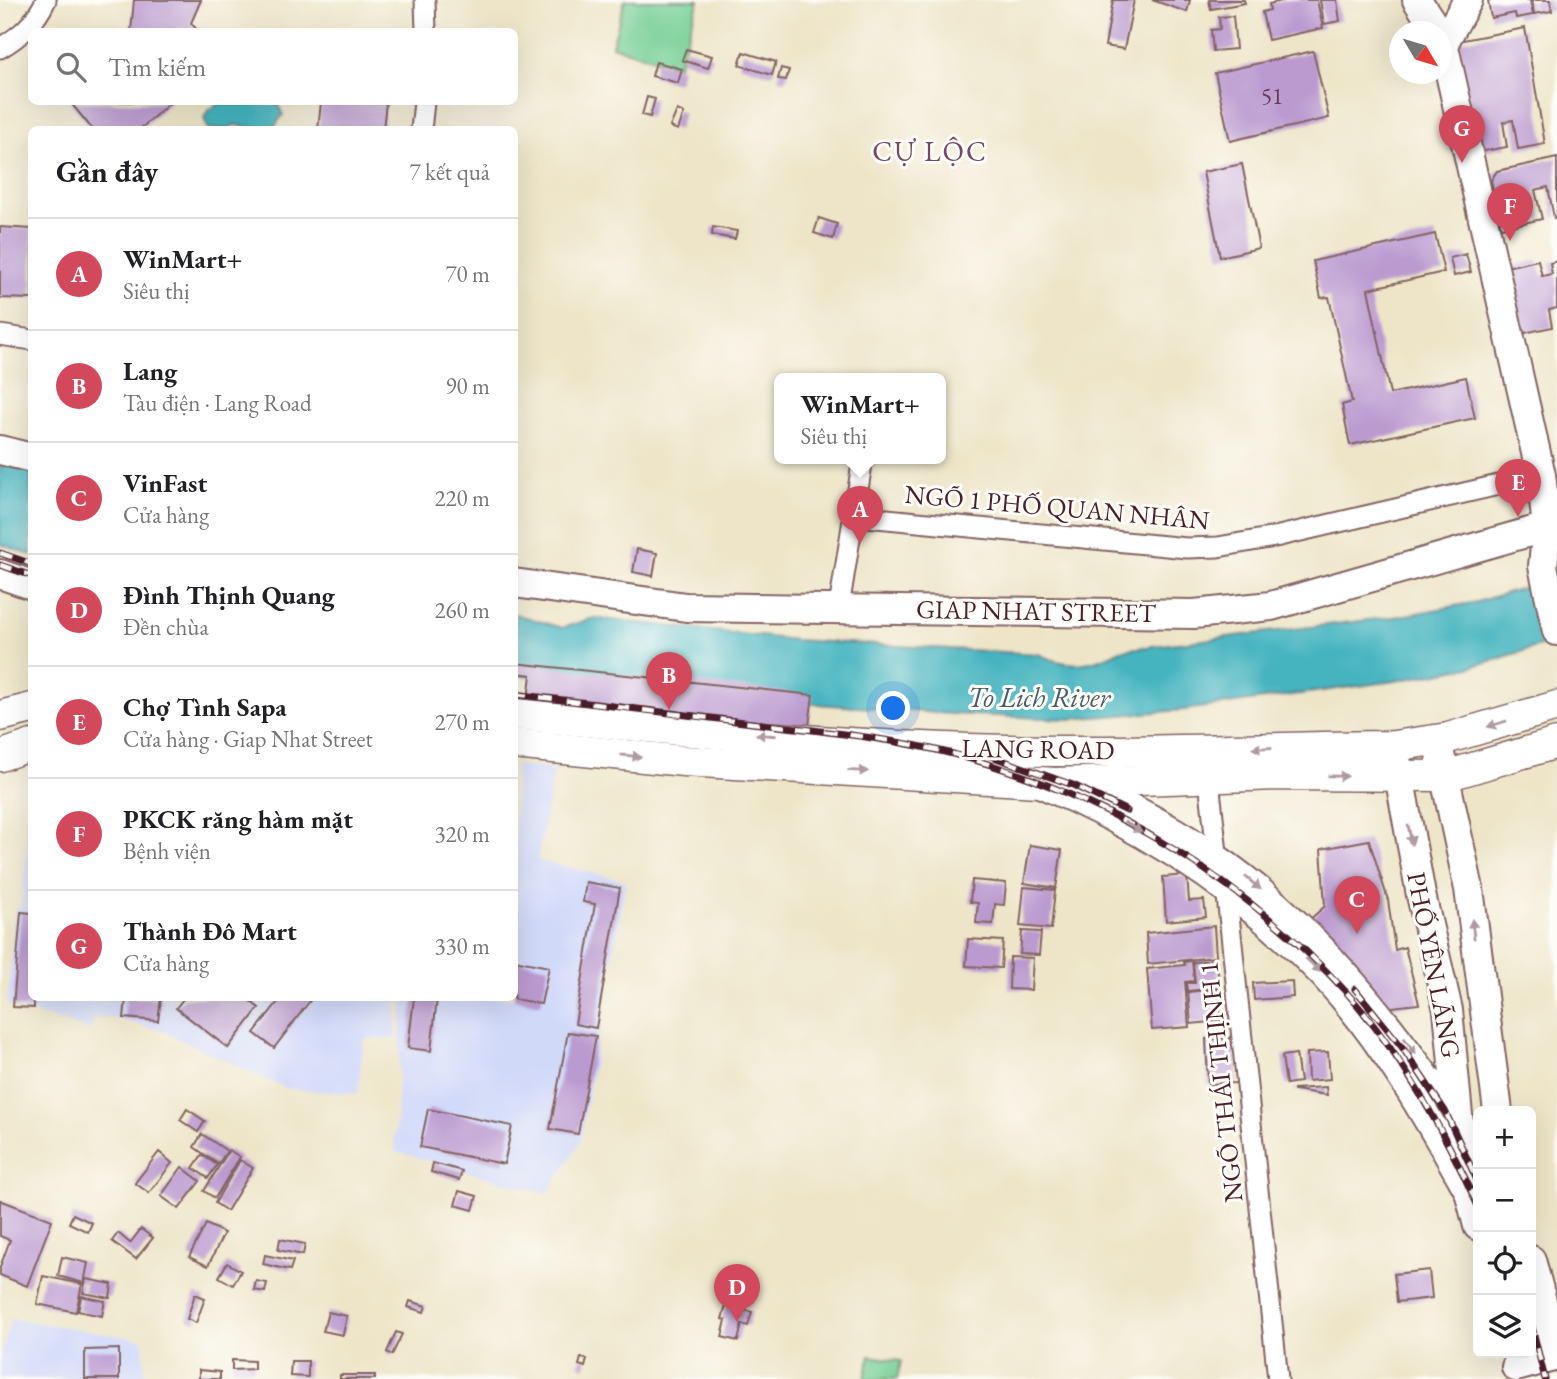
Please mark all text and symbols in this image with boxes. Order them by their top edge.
north arrow [1389,21,1452,84]
search box [28,28,518,105]
icon: search [52,48,90,86]
text: Tìm kiếm [108,50,206,84]
house number: 51 [1261,81,1283,111]
pin: G [1439,105,1485,163]
district label: CỰ LỘC [872,133,988,169]
text: Gần đây [56,152,158,191]
text: 7 kết quả [409,157,490,187]
pin: F [1487,183,1533,241]
text: WinMart+ [123,242,242,276]
text: A [71,259,87,289]
text: 70 m [445,259,490,289]
text: Siêu thị [123,276,190,306]
text: Lang [123,354,177,388]
text: B [72,371,86,401]
text: 90 m [445,371,490,401]
popup [774,373,946,464]
text: WinMart+ [800,387,920,421]
text: Tàu điện · Lang Road [123,388,312,418]
text: Siêu thị [800,421,867,451]
pin: E [1495,459,1541,517]
text: VinFast [123,466,207,500]
street label: NGÕ 1 PHỐ QUAN NHÂN [903,477,1211,537]
text: C [71,483,87,513]
text: 220 m [434,483,490,513]
pin: A [837,486,883,544]
text: Cửa hàng [123,500,209,530]
text: Đình Thịnh Quang [123,578,335,612]
street label: GIAP NHAT STREET [916,592,1157,630]
text: D [70,595,88,625]
text: 260 m [434,595,490,625]
text: Đền chùa [123,612,209,642]
pin: B [646,652,692,710]
water label: To Lich River [968,679,1112,715]
text: Chợ Tình Sapa [123,690,287,724]
your location [876,691,910,725]
text: E [72,707,86,737]
text: 270 m [434,707,490,737]
one-way arrow [1486,719,1507,729]
text: Cửa hàng · Giap Nhat Street [123,724,373,754]
one-way arrow [755,729,777,740]
street label: LANG ROAD [961,731,1115,767]
one-way arrow [1250,742,1272,754]
one-way arrow [620,750,642,761]
one-way arrow [847,766,869,777]
one-way arrow [1328,770,1350,781]
text: PKCK răng hàm mặt [123,802,353,836]
text: F [73,819,85,849]
text: 320 m [434,819,490,849]
one-way arrow [1123,821,1142,833]
one-way arrow [1405,825,1416,847]
text: Bệnh viện [123,836,211,866]
street label: PHỐ YÊN LÃNG [1399,869,1469,1061]
one-way arrow [1244,875,1261,890]
pin: C [1334,876,1380,934]
text: Thành Đô Mart [123,914,297,948]
one-way arrow [1467,918,1478,940]
text: G [71,931,87,961]
text: 330 m [434,931,490,961]
text: Cửa hàng [123,948,209,978]
one-way arrow [1304,956,1321,972]
street label: NGÕ THÁI THỊNH 1 [1191,960,1251,1204]
one-way arrow [1403,1037,1417,1056]
map controls [1473,1106,1536,1358]
button: + [1473,1106,1536,1169]
button: − [1473,1169,1536,1232]
button: locate [1473,1232,1536,1295]
pin: D [714,1264,760,1322]
button: layers [1473,1295,1536,1358]

